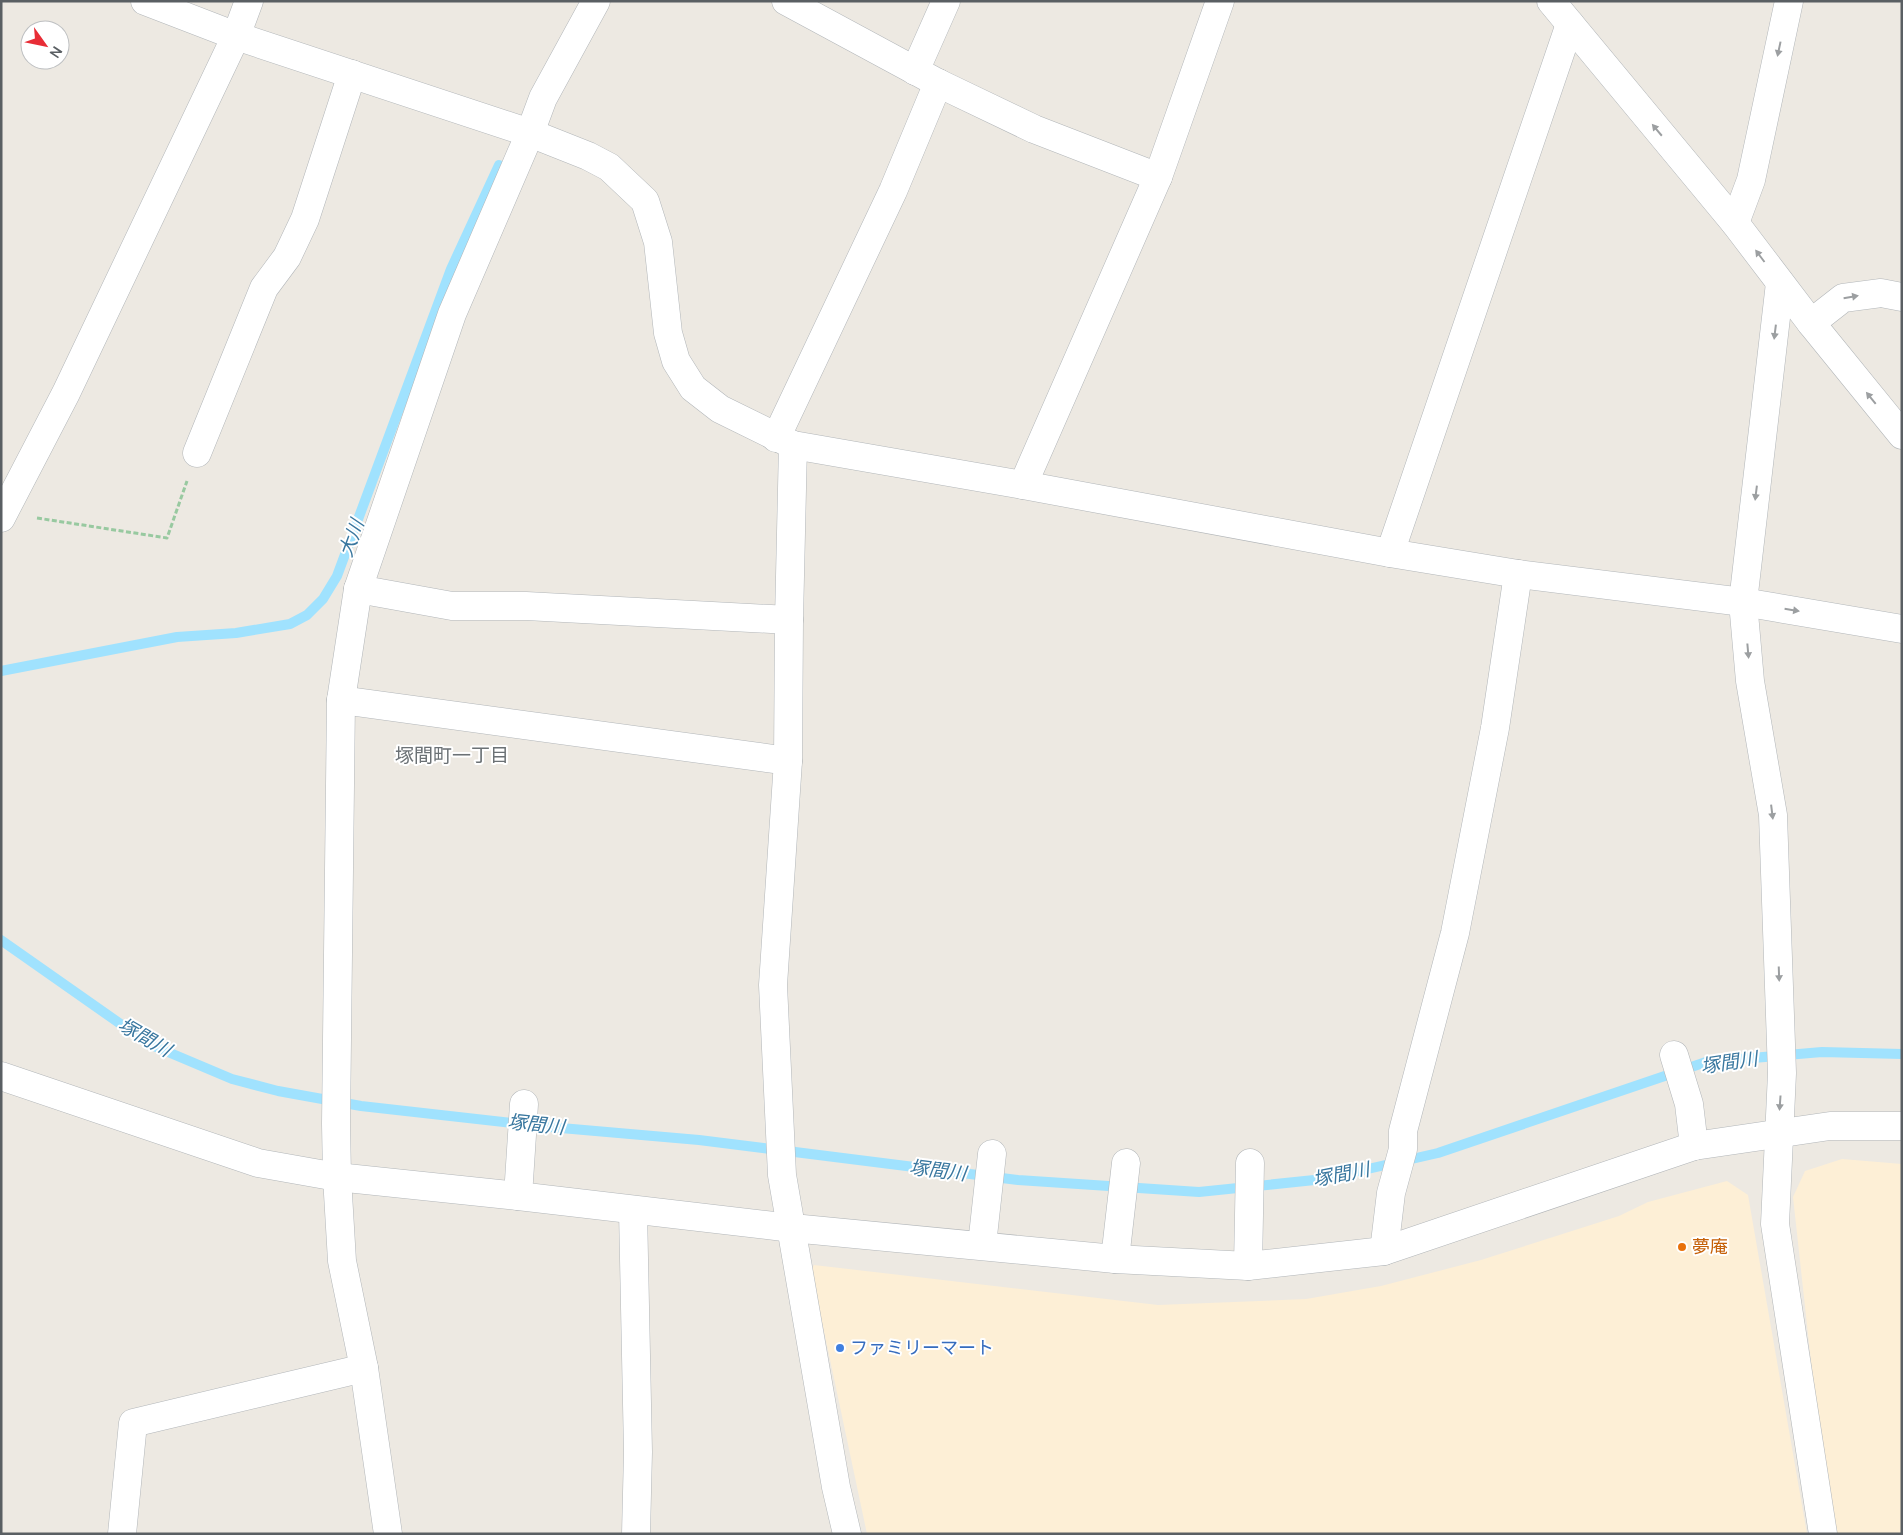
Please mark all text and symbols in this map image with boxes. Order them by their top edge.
north arrow [20,20,70,70]
one-way arrow [1774,41,1782,57]
text: N [46,43,67,62]
one-way arrow [1652,124,1663,137]
one-way arrow [1754,250,1765,263]
one-way arrow [1844,293,1860,301]
one-way arrow [1771,324,1779,340]
one-way arrow [1866,391,1877,404]
one-way arrow [1752,486,1760,502]
water label: 大川 [332,514,370,560]
one-way arrow [1784,607,1800,615]
one-way arrow [1744,643,1752,659]
district label: 塚間町一丁目 [395,742,509,768]
one-way arrow [1768,804,1776,820]
one-way arrow [1775,966,1783,982]
water label: 塚間川 [114,1011,178,1064]
water label: 塚間川 [1699,1045,1761,1079]
one-way arrow [1775,1095,1783,1111]
water label: 塚間川 [506,1108,568,1140]
water label: 塚間川 [908,1154,970,1187]
water label: 塚間川 [1311,1155,1373,1192]
place label: 夢庵 [1692,1234,1728,1258]
marker: 夢庵 [1676,1241,1688,1253]
place label: ファミリーマート [850,1335,994,1359]
marker: ファミリーマート [834,1342,846,1354]

